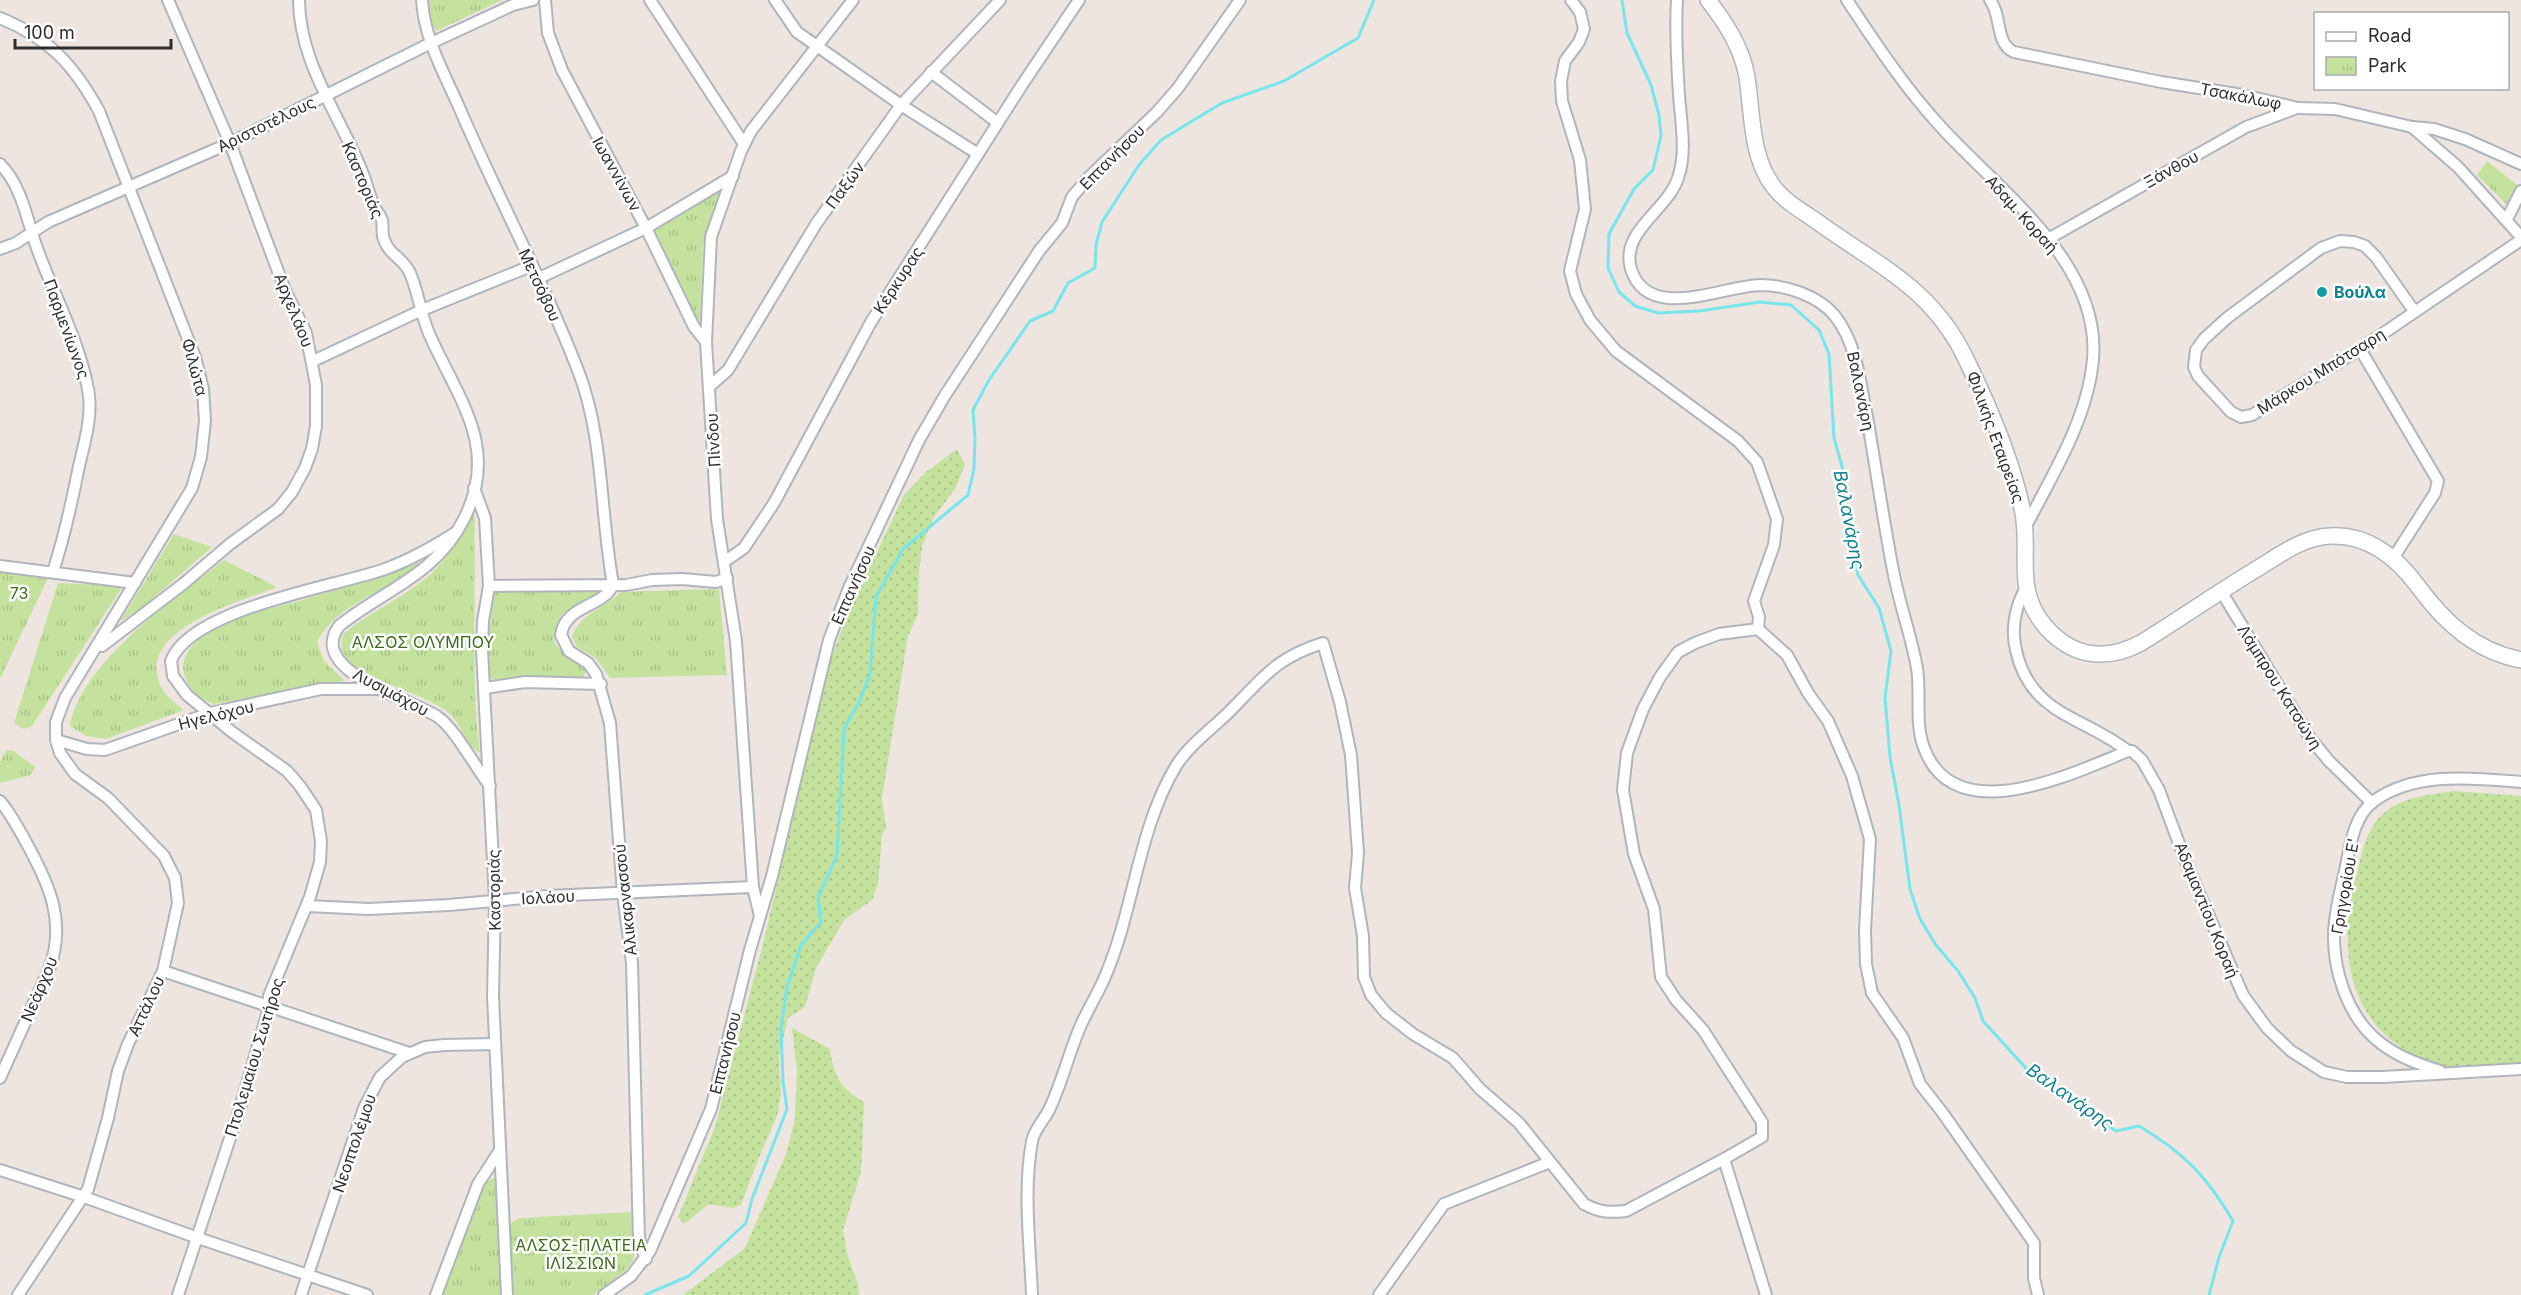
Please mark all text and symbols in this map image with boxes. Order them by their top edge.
scale bar [15,12,171,50]
legend [2314,12,2509,90]
text: 100 m [24,22,75,43]
text: Road [2368,25,2411,46]
text: Park [2368,55,2407,76]
street label: Τσακάλωφ [2199,78,2283,114]
street label: Αριστοτέλους [214,92,318,156]
street label: Επτανήσου [1075,120,1149,194]
street label: Ιωαννίνων [588,133,646,215]
street label: Καστοριάς [338,138,388,222]
street label: Ξάνθου [2140,146,2202,192]
street label: Παξών [821,157,869,213]
street label: Αδαμ. Κοραή [1982,171,2062,257]
street label: Κέρκυρας [869,242,927,318]
street label: Μετσόβου [514,245,566,325]
street label: Αρχελάου [270,270,318,350]
street label: Παρμενίωνος [40,276,94,382]
place label: Βούλα [2334,282,2386,302]
marker: Βούλα [2315,285,2329,299]
street label: Μάρκου Μπότσαρη [2253,323,2389,419]
street label: Φιλώτα [178,336,212,398]
street label: Βαλανάρη [1843,349,1879,433]
street label: Φιλικής Εταιρείας [1963,368,2029,506]
street label: Πίνδου [702,412,724,468]
water label: Βαλανάρης [1830,468,1869,572]
street label: Επτανήσου [827,542,879,628]
park label: 73 [10,583,28,603]
street label: Λάμπρου Κατσώνη [2233,621,2327,753]
park label: ΑΛΣΟΣ ΟΛΥΜΠΟΥ [352,632,494,652]
street label: Λυσιμάχου [350,664,432,720]
street label: Ηγελόχου [176,696,256,734]
street label: Γρηγορίου Ε' [2327,836,2363,936]
street label: Αδαμαντίου Κοραή [2171,839,2243,981]
street label: Αλικαρνασσού [609,843,641,957]
street label: Καστοριάς [483,849,505,931]
street label: Ιολάου [521,886,575,908]
street label: Νεάρχου [16,953,62,1025]
street label: Αττάλου [123,973,169,1039]
street label: Πτολεμαίου Σωτήρος [220,975,288,1139]
street label: Επτανήσου [705,1010,745,1096]
water label: Βαλανάρης [2023,1059,2118,1134]
street label: Νεοπτολέμου [328,1091,380,1195]
park label: ΑΛΣΟΣ-ΠΛΑΤΕΙΑ ΙΛΙΣΣΙΩΝ [515,1235,647,1273]

